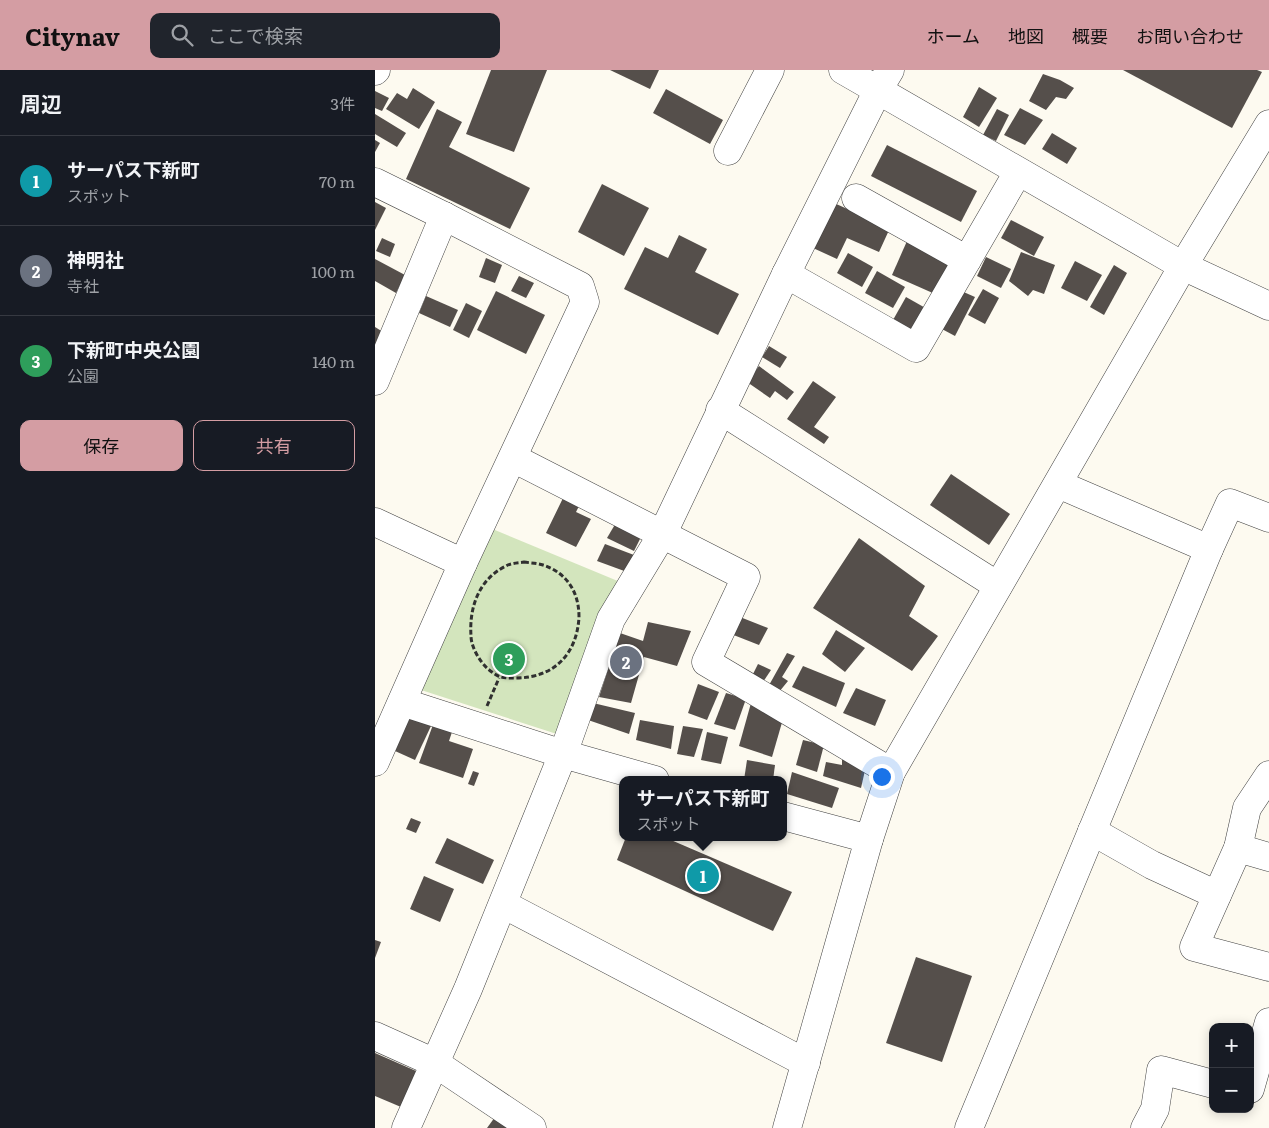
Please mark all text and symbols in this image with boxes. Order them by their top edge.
search box [150,13,500,58]
text: Citynav [25,18,120,53]
icon: search [168,21,196,49]
text: ここで検索 [208,21,303,49]
text: ホーム [927,22,980,49]
text: 地図 [1008,22,1044,49]
text: 概要 [1072,22,1108,49]
text: お問い合わせ [1136,22,1244,49]
text: 周辺 [20,87,62,118]
text: 3件 [330,91,355,115]
text: サーパス下新町 [67,155,200,183]
text: 1 [33,169,39,193]
text: 70 m [319,169,355,193]
text: スポット [67,183,131,207]
text: 神明社 [67,245,124,273]
text: 2 [32,259,40,283]
text: 100 m [311,259,355,283]
text: 寺社 [67,273,99,297]
text: 下新町中央公園 [67,335,200,363]
text: 3 [32,349,40,373]
text: 140 m [312,349,355,373]
text: 公園 [67,363,99,387]
button: 保存 [20,420,183,471]
button: 共有 [193,420,355,471]
pin: 3 [493,640,525,678]
pin: 2 [610,643,642,681]
your location [869,764,895,790]
popup [619,776,787,841]
text: サーパス下新町 [637,783,769,811]
text: スポット [637,811,701,835]
pin: 1 [687,857,719,895]
map controls [1209,1023,1254,1113]
button: + [1209,1023,1254,1068]
button: − [1209,1068,1254,1113]

